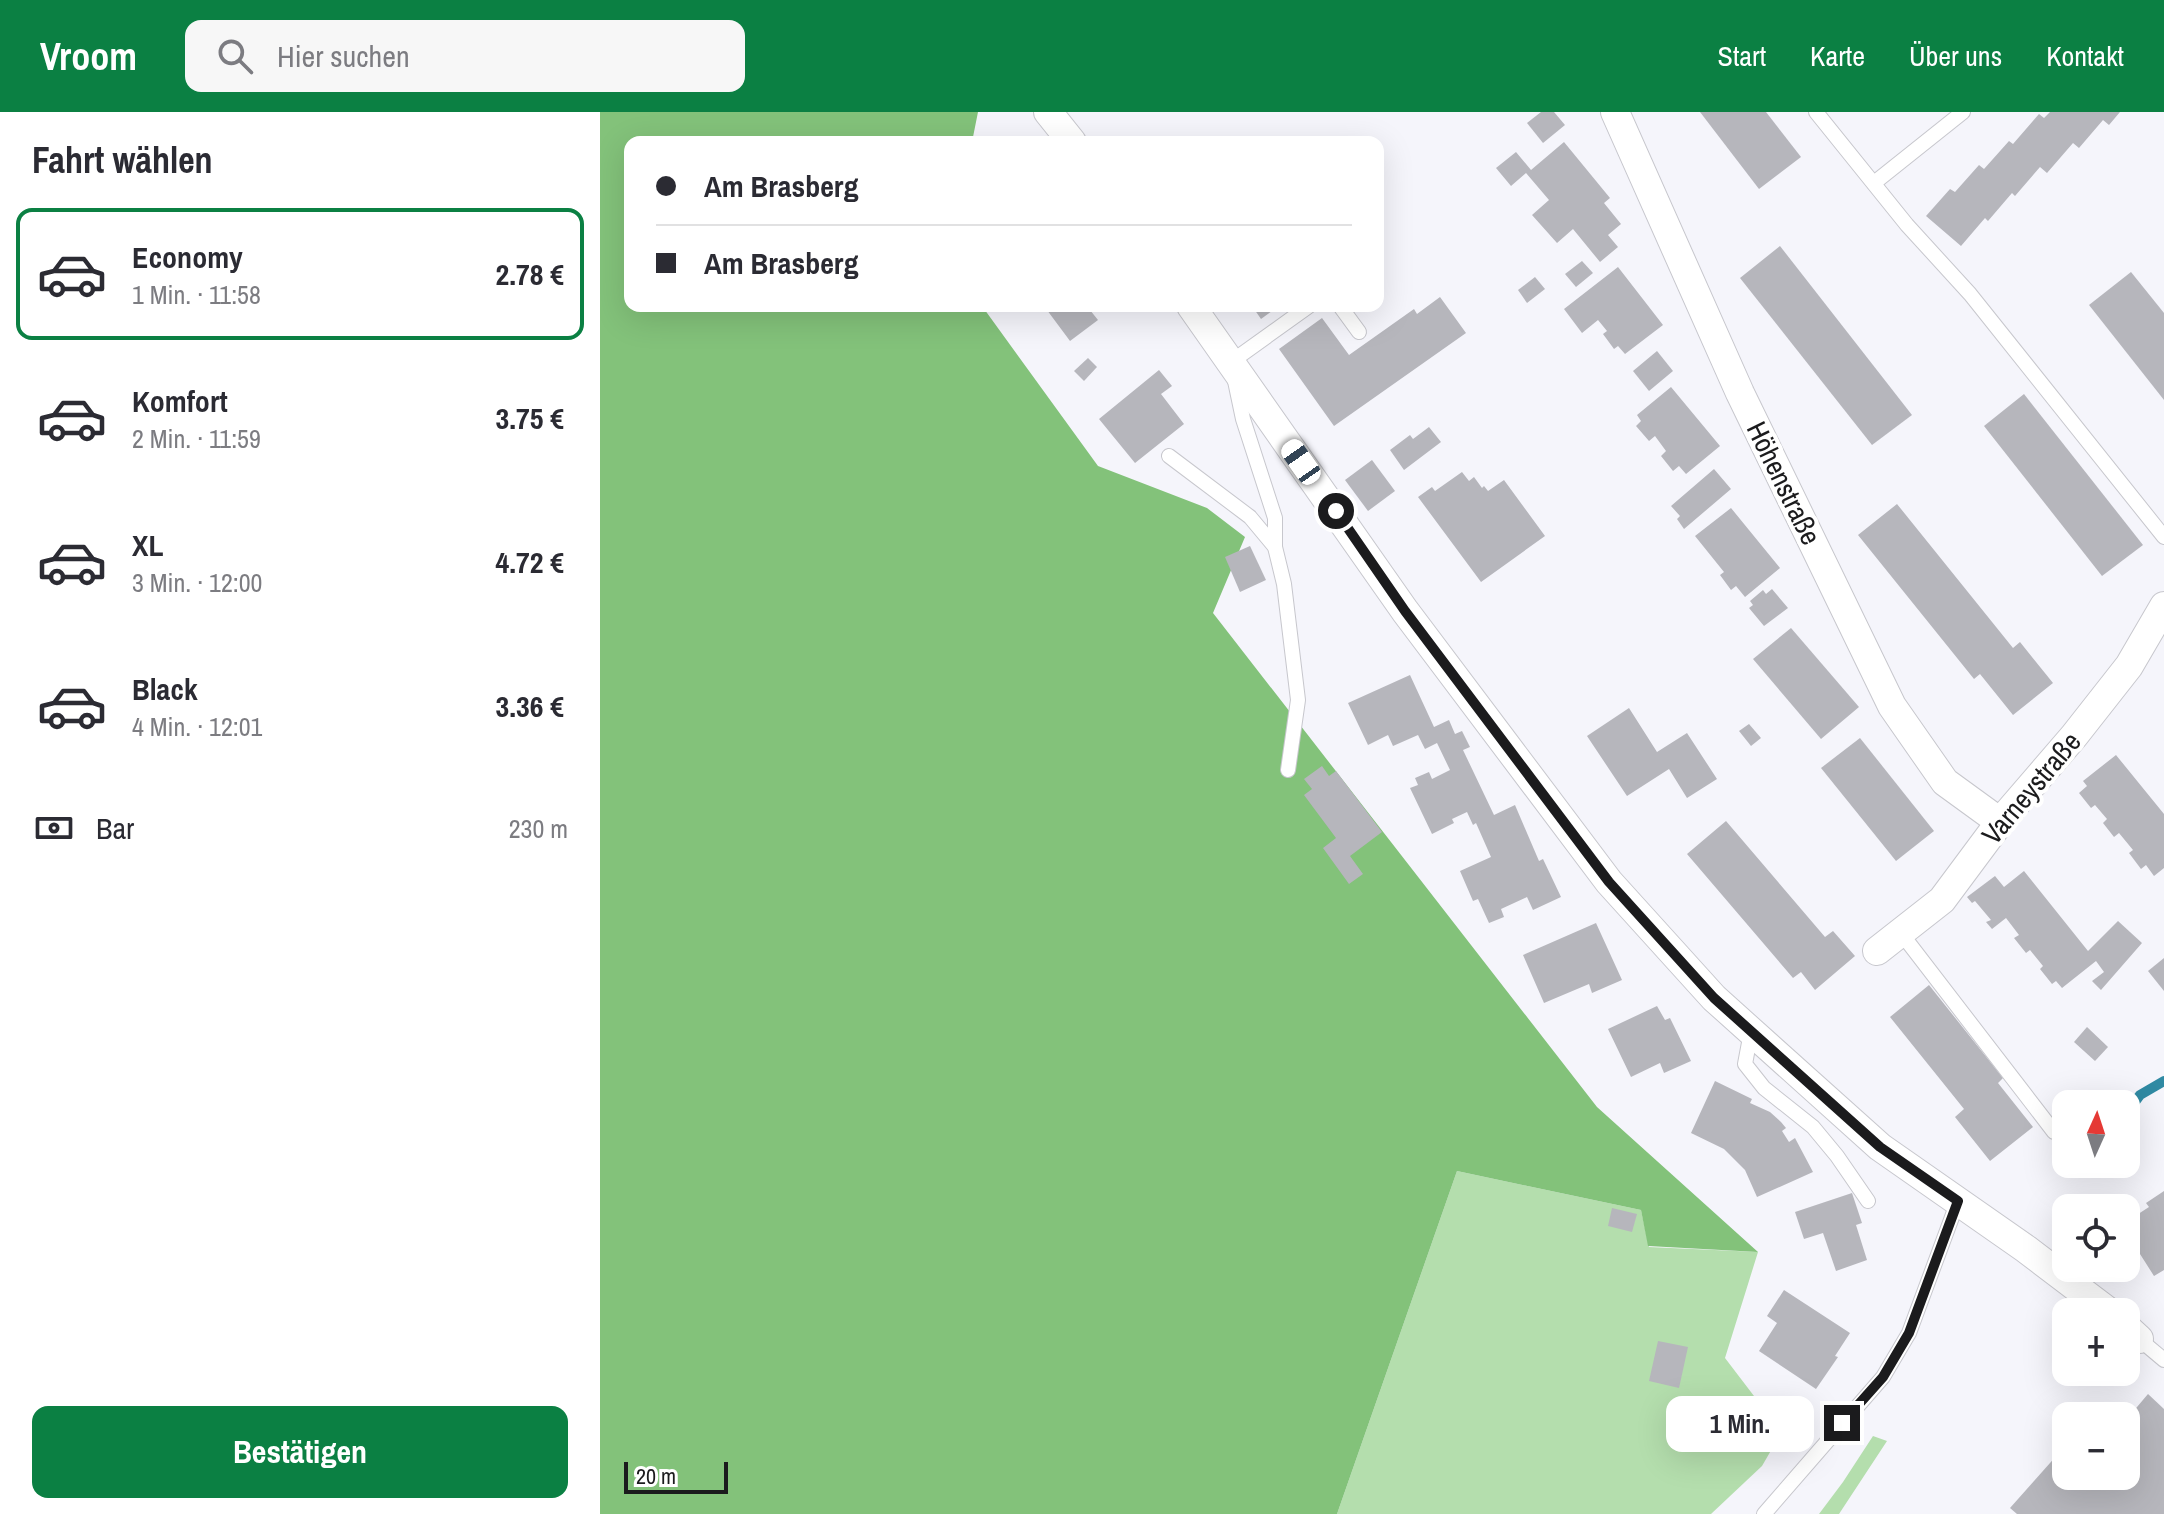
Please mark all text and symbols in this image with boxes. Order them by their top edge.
search box [185,20,745,92]
text: Vroom [40,31,137,82]
icon: search [213,34,257,78]
text: Hier suchen [277,36,410,76]
text: Start [1718,37,1766,75]
text: Karte [1810,37,1865,75]
text: Über uns [1909,37,2002,75]
text: Kontakt [2046,37,2124,75]
text: Fahrt wählen [32,136,213,184]
text: Am Brasberg [704,166,858,206]
text: Economy [132,237,243,277]
icon: car [36,238,108,310]
text: Am Brasberg [704,243,858,283]
text: 2.78 € [496,254,564,294]
text: 1 Min. · 11:58 [132,277,261,312]
text: Komfort [132,381,228,421]
icon: car [36,382,108,454]
text: 3.75 € [496,398,564,438]
street label: Höhenstraße [1738,415,1830,551]
text: 2 Min. · 11:59 [132,421,261,456]
car [1277,435,1325,489]
route start [1318,493,1354,529]
text: XL [132,525,163,565]
icon: car [36,526,108,598]
text: 4.72 € [496,542,564,582]
text: 3 Min. · 12:00 [132,565,262,600]
text: Black [132,669,198,709]
icon: car [36,670,108,742]
text: 3.36 € [496,686,564,726]
text: 4 Min. · 12:01 [132,709,262,744]
street label: Varneystraße [1973,724,2089,852]
icon: cash [32,806,76,850]
text: Bar [96,808,134,848]
text: 230 m [509,811,568,846]
north arrow [2052,1090,2140,1178]
map controls [2052,1090,2140,1490]
button: locate [2052,1194,2140,1282]
button: + [2052,1298,2140,1386]
callout: 1 Min. [1666,1395,1814,1451]
button: − [2052,1402,2140,1490]
route end [1824,1405,1860,1441]
button: Bestätigen [32,1406,568,1498]
text: 1 Min. [1710,1406,1770,1441]
scale bar [624,1458,728,1494]
text: 20 m [636,1461,676,1491]

